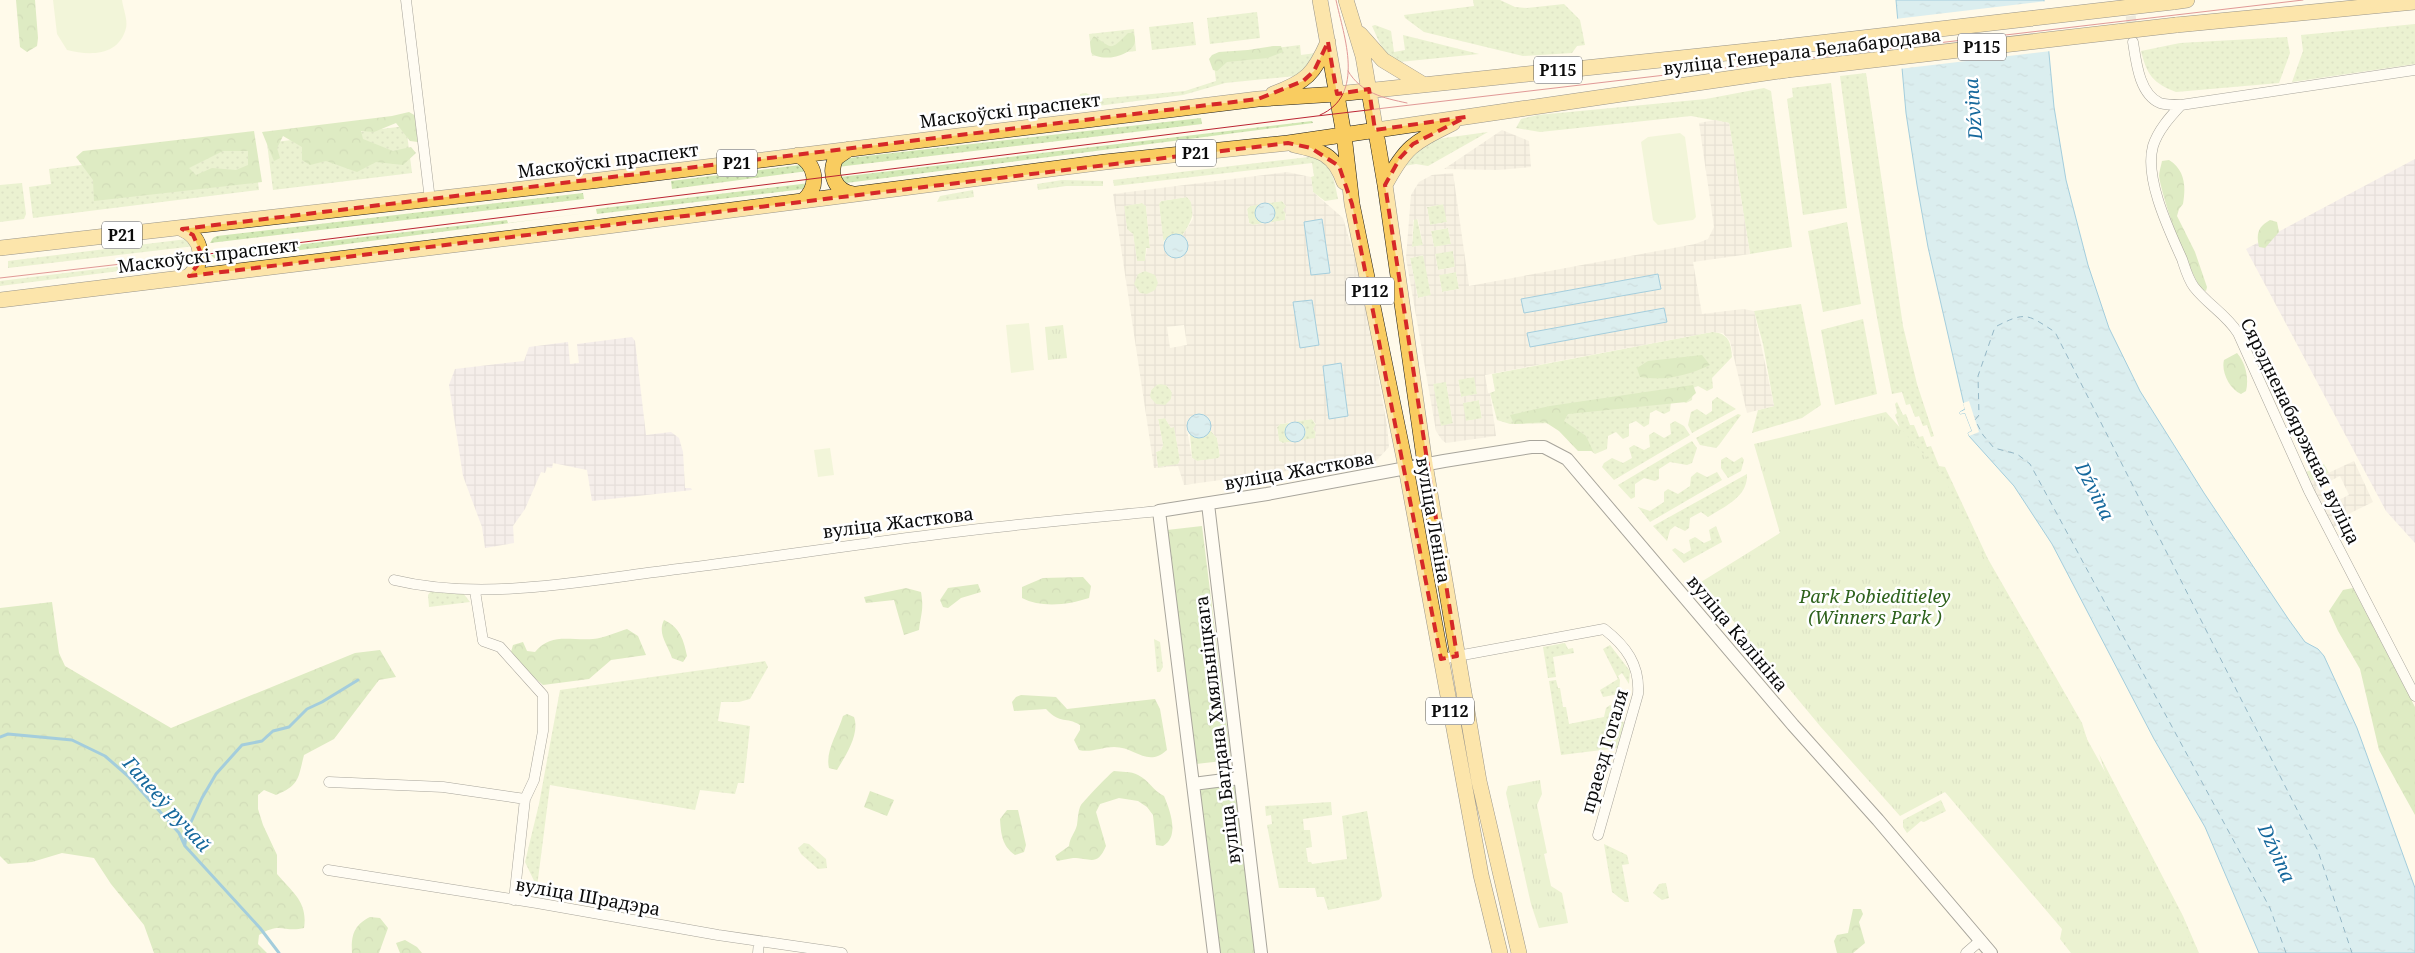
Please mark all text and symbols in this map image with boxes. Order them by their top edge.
street label: вуліца Генерала Белабародава [1662,22,1942,80]
road number: Р115 [1958,34,2006,61]
road number: Р115 [1534,56,1582,84]
water label: Dźvina [1958,77,1988,142]
street label: Маскоўскі праспект [918,87,1102,133]
street label: Маскоўскі праспект [516,137,700,183]
road number: Р21 [1176,140,1216,167]
road number: Р21 [717,150,757,177]
road number: Р21 [102,222,142,248]
street label: Маскоўскі праспект [116,232,300,278]
road number: Р112 [1346,278,1394,304]
street label: Сярэдненабярэжная вуліца [2236,314,2366,548]
street label: вуліца Жасткова [1222,445,1376,495]
street label: вуліца Леніна [1411,455,1457,585]
water label: Dźvina [2069,457,2121,524]
street label: вуліца Жасткова [821,501,975,543]
street label: вуліца Калініна [1682,570,1794,696]
park label: Park Pobieditieley (Winners Park ) [1798,584,1951,629]
street label: вуліца Багдана Хмяльніцкага [1189,594,1245,866]
street label: праезд Гогаля [1575,686,1633,816]
road number: Р112 [1426,698,1474,724]
water label: Гапееў ручай [117,750,217,857]
water label: Dźvina [2252,819,2302,887]
street label: вуліца Шрадэра [514,871,662,921]

